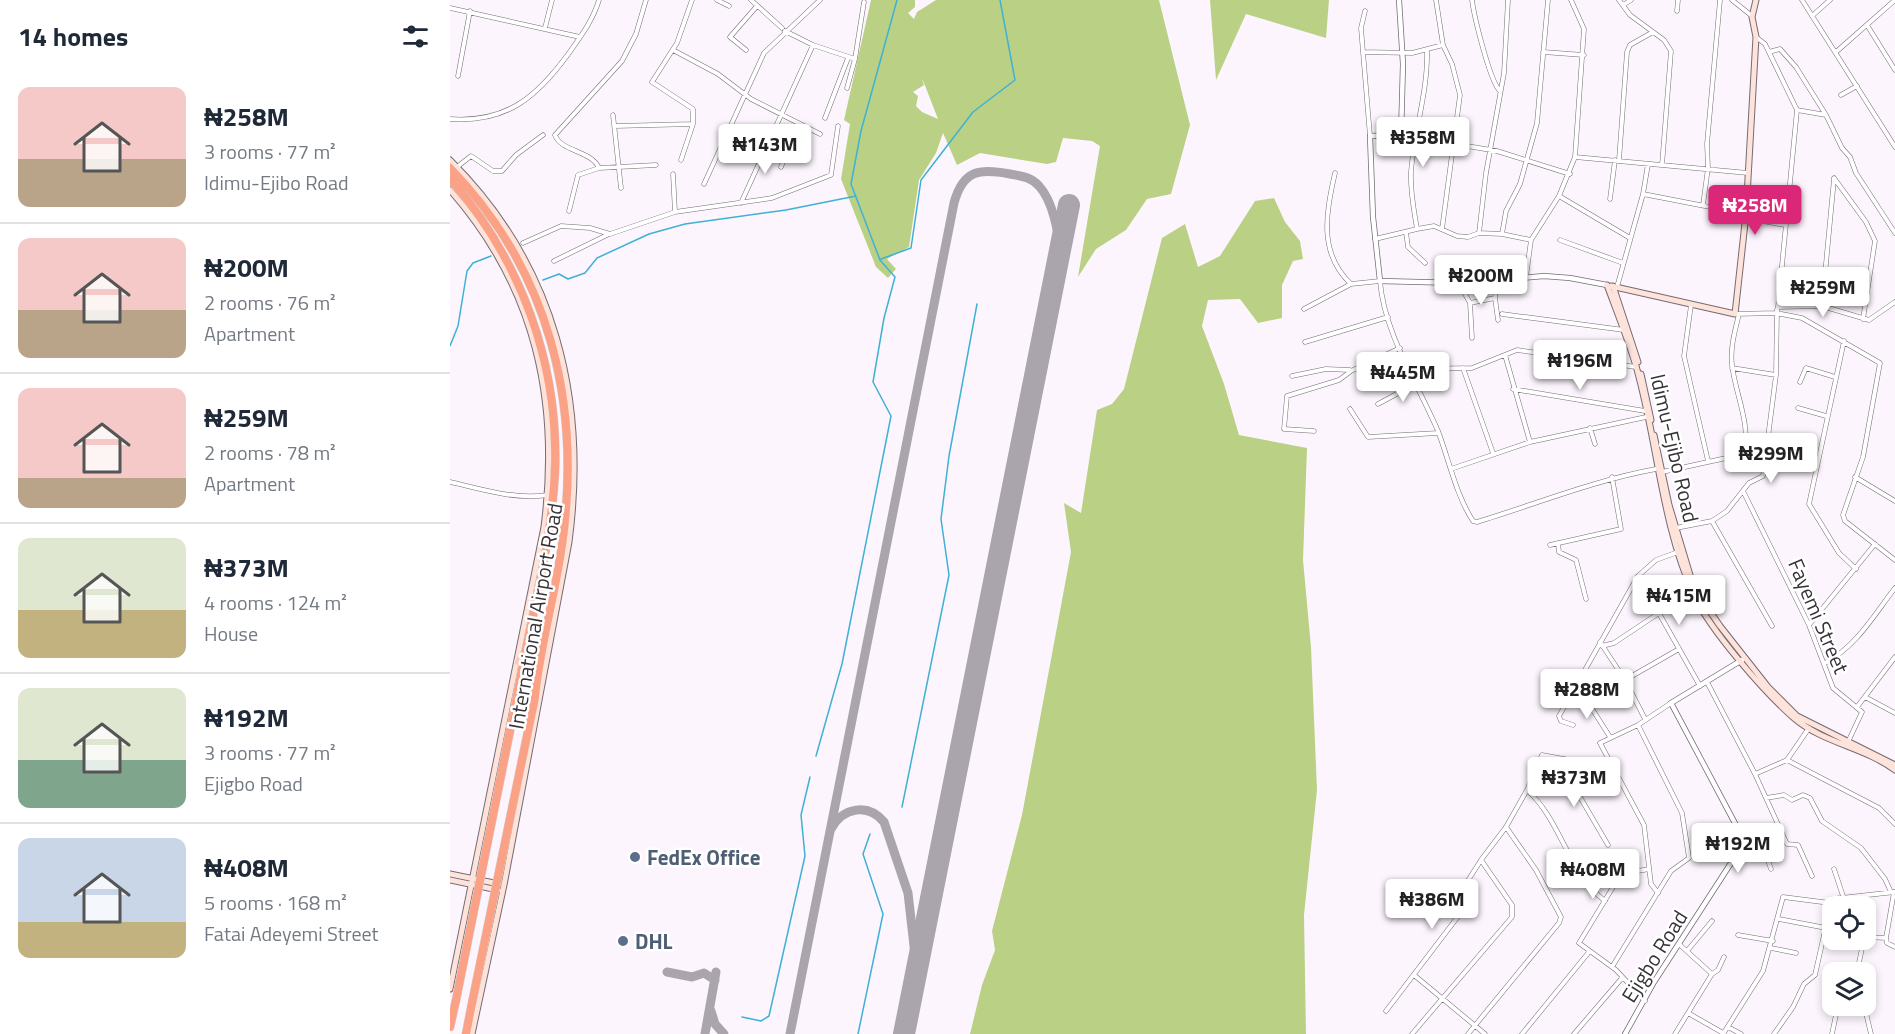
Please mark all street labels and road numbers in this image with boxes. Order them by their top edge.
street label: Idimu-Ejibo Road [1642,370,1708,526]
street label: International Airport Road [499,500,571,732]
street label: Fayemi Street [1780,553,1858,679]
street label: Ejigbo Road [1613,903,1695,1009]

